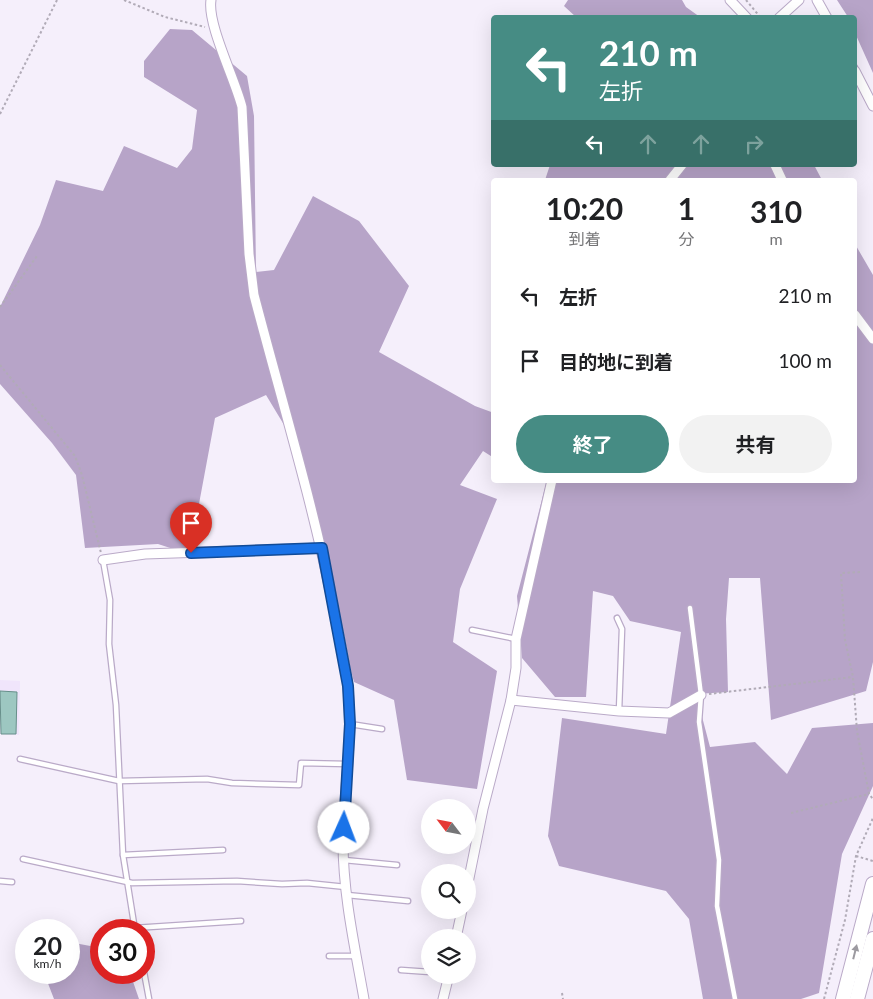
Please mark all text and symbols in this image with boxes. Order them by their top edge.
text: 210 m [599,31,698,73]
icon: left [516,35,581,100]
text: 左折 [599,77,643,104]
icon: left [581,130,609,158]
icon: ahead [634,130,662,158]
icon: ahead [687,130,715,158]
icon: right [740,130,768,158]
text: 10:20 [546,190,623,226]
text: 1 [678,190,695,226]
text: 310 [750,193,802,229]
text: 到着 [568,229,600,248]
text: 分 [679,229,695,248]
text: m [770,229,783,248]
icon: left [516,282,544,310]
text: 210 m [778,284,832,307]
text: 左折 [559,285,597,308]
icon: arrive [516,347,544,375]
text: 100 m [778,349,832,372]
text: 目的地に到着 [559,350,673,373]
button: 終了 [516,415,669,473]
button: 共有 [679,415,832,473]
pin [170,502,212,553]
icon: arrive [177,509,205,537]
north arrow [421,799,476,854]
map controls [421,799,476,984]
position arrow [317,801,369,853]
button: search [421,864,476,919]
speed limit sign: 30 [90,919,155,984]
button: layers [421,929,476,984]
text: 20 [33,930,62,960]
one-way arrow [851,944,859,959]
text: km/h [33,956,62,971]

